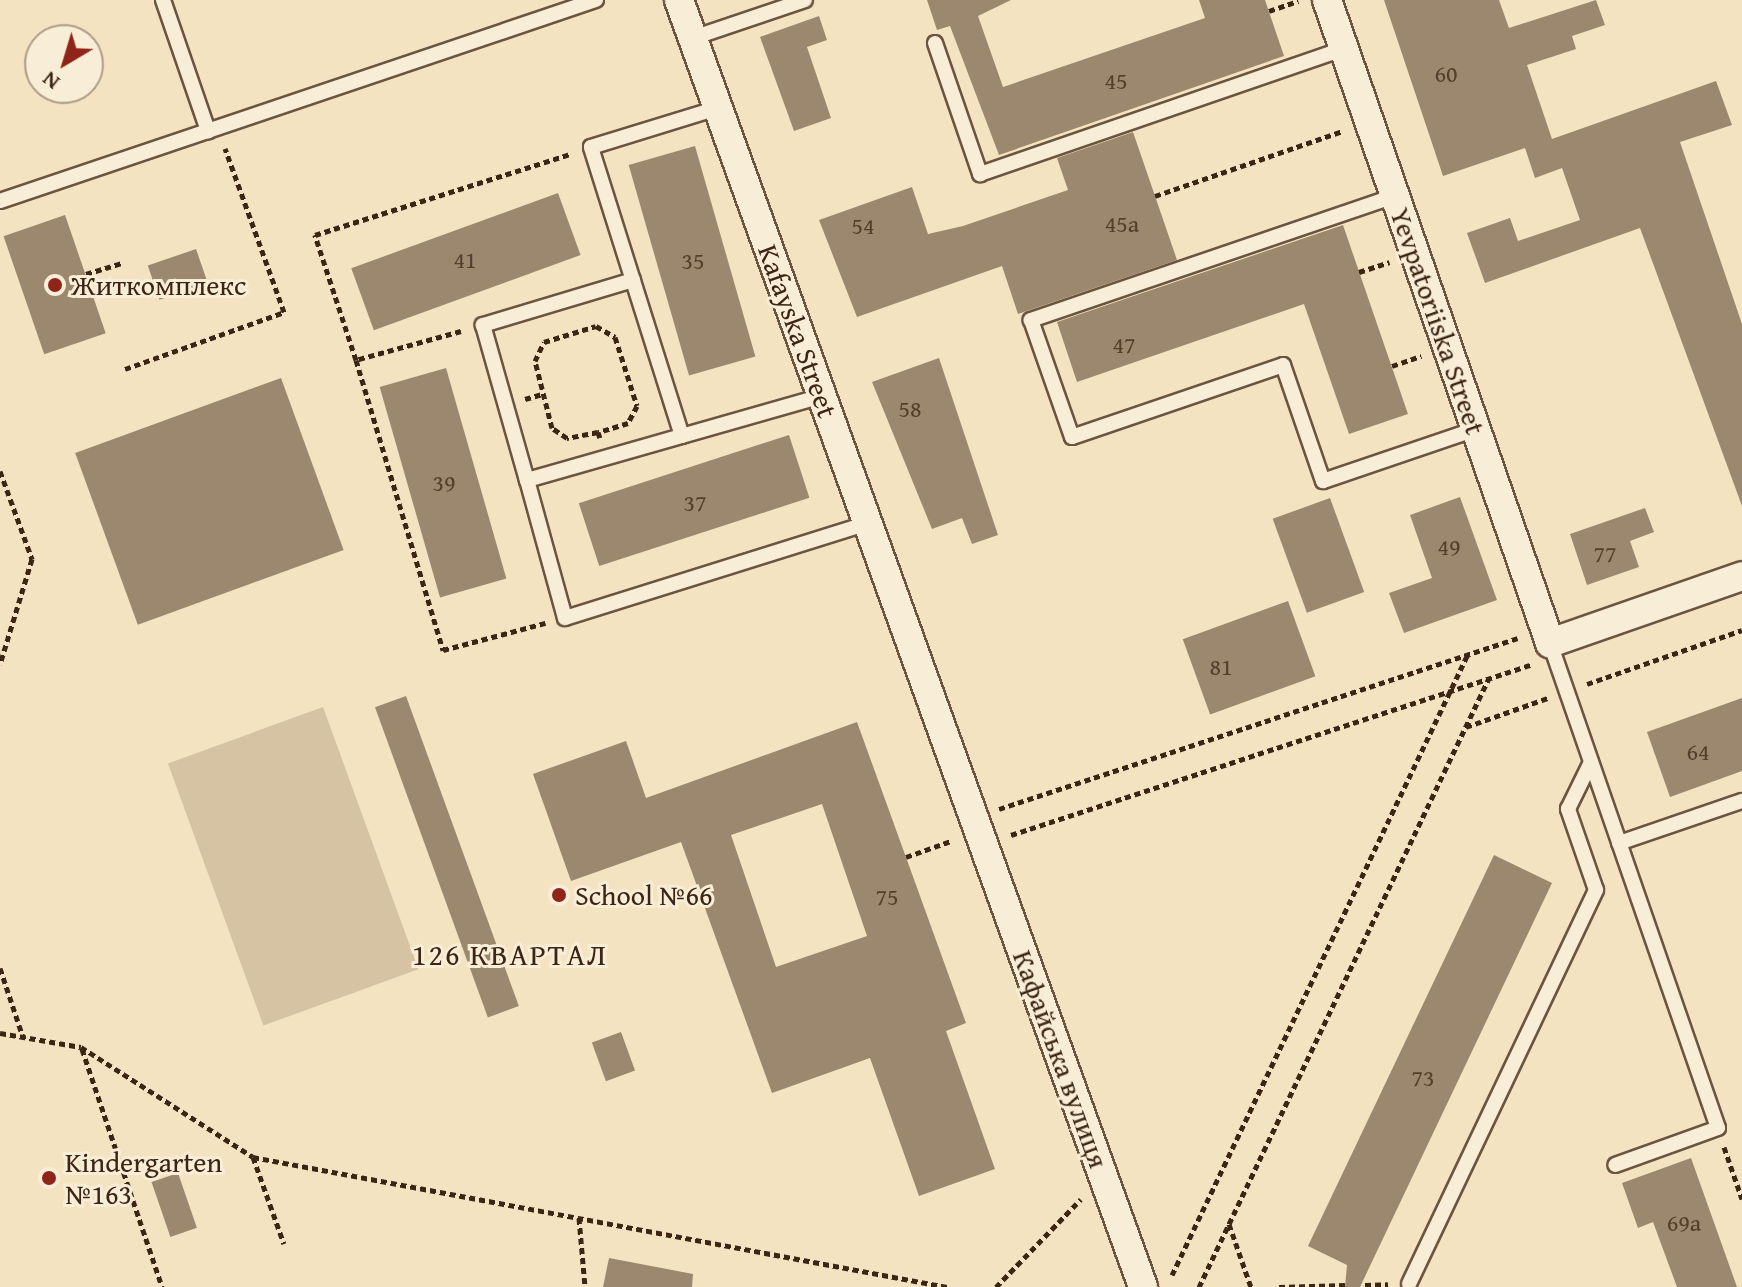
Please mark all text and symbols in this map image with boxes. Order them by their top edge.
north arrow [24,24,104,104]
house number: 60 [1434,60,1458,88]
text: N [35,64,66,98]
house number: 45 [1104,67,1128,95]
street label: Yevpatoriiska Street [1383,203,1493,439]
house number: 45а [1105,210,1139,238]
house number: 54 [851,212,875,240]
street label: Kafayska Street [751,240,845,422]
house number: 41 [453,246,477,274]
house number: 35 [681,247,705,275]
place label: Житкомплекс [71,268,246,302]
marker: Житкомплекс [46,276,64,294]
house number: 47 [1112,331,1136,359]
house number: 58 [898,395,922,423]
house number: 39 [432,469,456,497]
house number: 37 [683,489,707,517]
house number: 49 [1437,533,1461,561]
house number: 77 [1593,540,1617,568]
house number: 81 [1209,653,1233,681]
house number: 64 [1686,738,1710,766]
place label: School №66 [575,878,712,912]
house number: 75 [875,883,899,911]
marker: School №66 [550,886,568,904]
district label: 126 КВАРТАЛ [412,936,608,972]
street label: Кафайська вулиця [1006,946,1116,1172]
house number: 73 [1411,1064,1435,1092]
place label: Kindergarten №163 [65,1145,222,1211]
marker: Kindergarten №163 [40,1169,58,1187]
house number: 69а [1667,1209,1701,1237]

